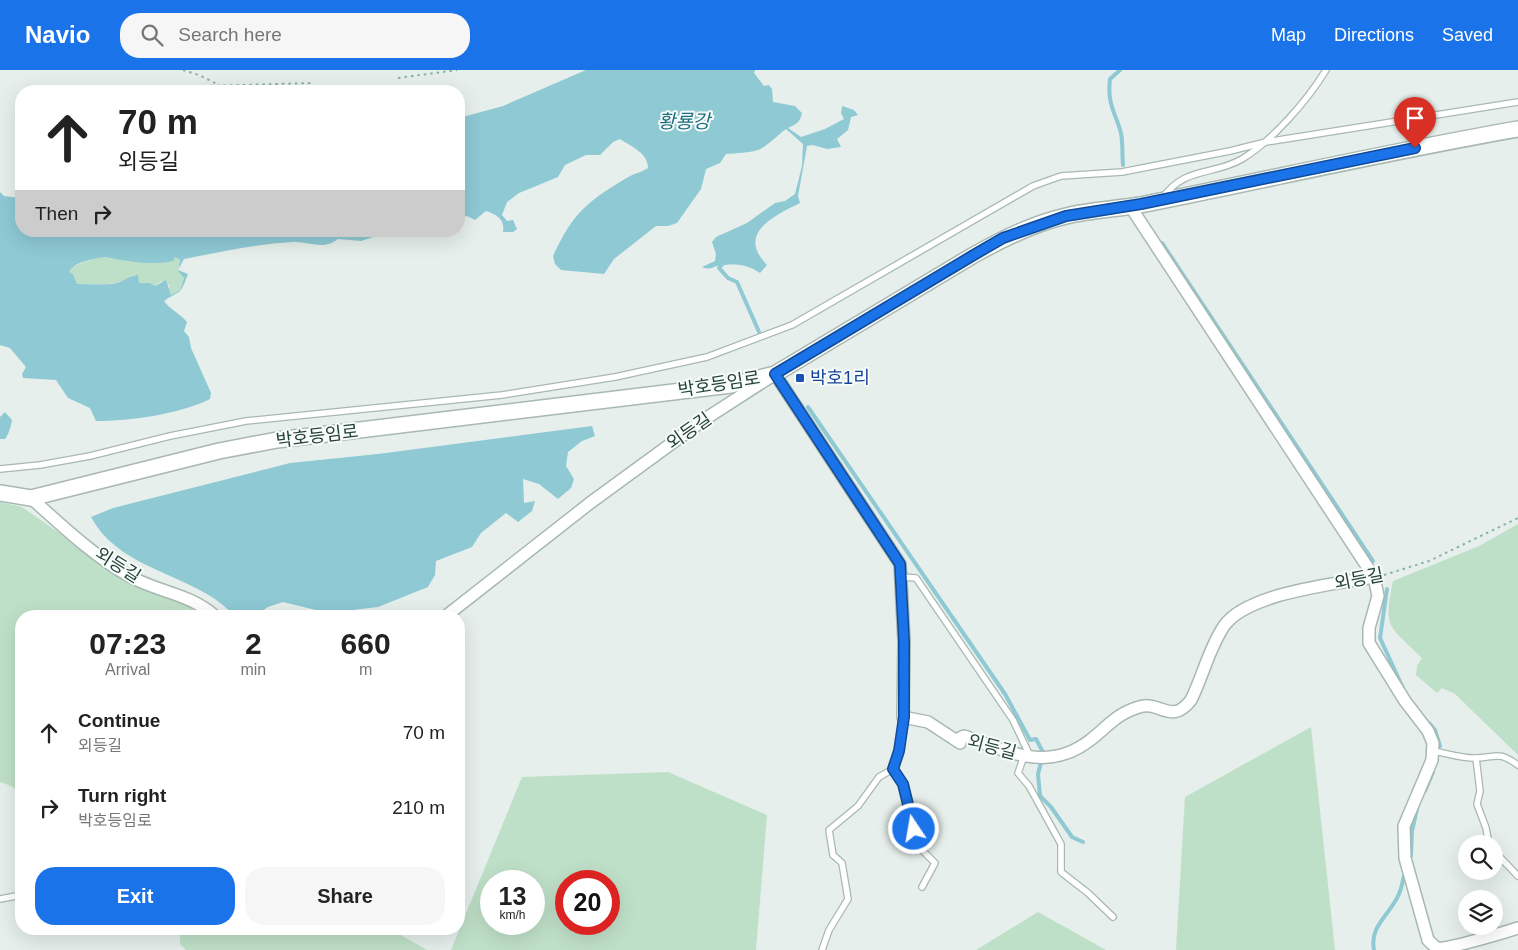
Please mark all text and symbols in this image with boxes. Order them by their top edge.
search box [120,13,470,58]
text: Navio [25,21,90,48]
icon: search [138,21,166,49]
text: Search here [178,24,282,45]
text: Map [1271,25,1306,45]
text: Directions [1334,25,1414,45]
text: Saved [1442,25,1493,45]
pin [1394,97,1436,148]
text: 70 m [118,102,198,141]
icon: arrive [1401,104,1429,132]
icon: ahead [35,105,100,170]
water label: 황룡강 [658,111,713,132]
text: 외등길 [118,149,179,174]
icon: right [88,200,116,228]
text: Then [35,203,78,224]
street label: 박호등임로 [677,368,761,400]
place label: 박호1리 [810,368,870,388]
marker: 박호1리 [794,372,806,384]
street label: 외등길 [663,409,715,453]
street label: 박호등임로 [275,421,359,451]
street label: 외등길 [92,543,144,587]
street label: 외등길 [1333,564,1385,594]
text: 07:23 [89,627,166,660]
text: 2 [245,627,262,660]
text: 660 [341,627,391,660]
text: Arrival [105,661,150,678]
text: min [240,661,266,678]
text: m [359,661,372,678]
text: Continue [78,710,160,731]
icon: ahead [35,719,63,747]
text: 70 m [403,722,445,743]
street label: 외등길 [965,731,1019,763]
text: 외등길 [78,737,122,754]
text: Turn right [78,785,166,806]
icon: right [35,794,63,822]
text: 210 m [392,797,445,818]
position arrow [887,802,939,854]
text: 박호등임로 [78,812,152,829]
map controls [1458,835,1503,935]
button: search [1458,835,1503,880]
button: Exit [35,867,235,925]
button: Share [245,867,445,925]
speed limit sign: 20 [555,870,620,935]
text: 13 [499,882,526,910]
button: layers [1458,890,1503,935]
text: km/h [499,908,526,922]

